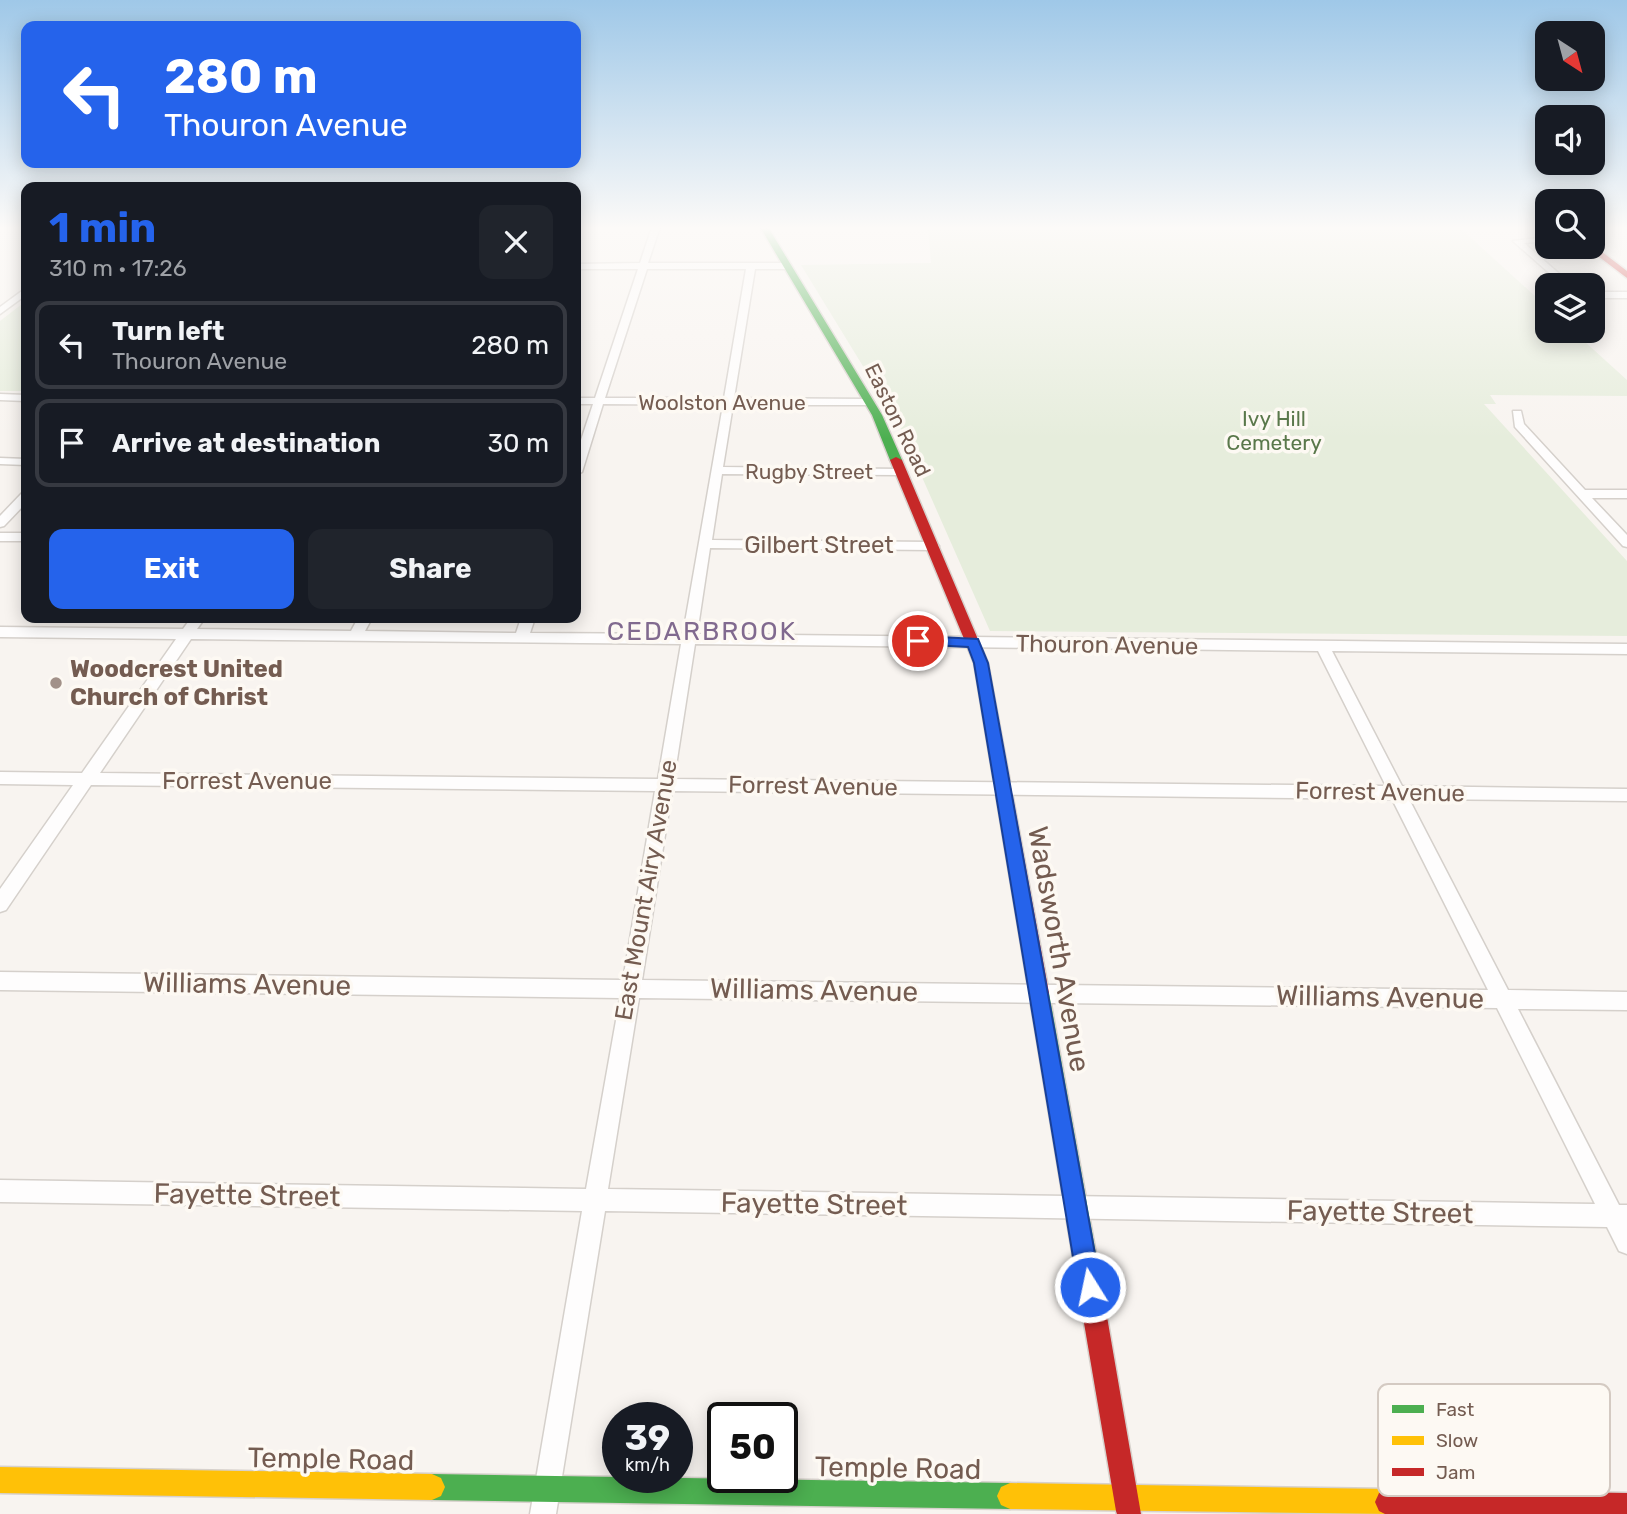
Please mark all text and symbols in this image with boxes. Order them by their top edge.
north arrow [1535,21,1605,91]
map controls [1535,21,1605,343]
text: 280 m [164,47,318,105]
icon: left [49,49,140,140]
button: sound [1535,105,1605,175]
text: Thouron Avenue [164,106,408,144]
button: search [1535,189,1605,259]
text: 1 min [49,203,156,253]
button: close [479,205,553,279]
text: 310 m · 17:26 [49,254,187,282]
button: layers [1535,273,1605,343]
text: Turn left [112,316,224,347]
icon: left [53,326,91,364]
text: 280 m [471,330,549,361]
text: Thouron Avenue [112,347,287,375]
street label: Easton Road [860,359,936,481]
street label: Woolston Avenue [638,390,806,415]
park label: Ivy Hill Cemetery [1226,406,1322,455]
icon: arrive [53,424,91,462]
text: Arrive at destination [112,428,380,459]
text: 30 m [487,428,549,459]
street label: Rugby Street [745,459,873,484]
button: Exit [49,529,294,609]
button: Share [308,529,553,609]
street label: Gilbert Street [744,531,894,559]
pin [888,611,948,671]
district label: CEDARBROOK [607,616,797,647]
icon: arrive [899,622,937,660]
street label: Thouron Avenue [1015,629,1199,661]
place label: Woodcrest United Church of Christ [70,655,283,711]
marker: Woodcrest United Church of Christ [48,675,64,691]
street label: East Mount Airy Avenue [609,757,683,1023]
street label: Forrest Avenue [162,767,332,795]
street label: Forrest Avenue [728,771,898,801]
street label: Forrest Avenue [1295,777,1465,807]
street label: Wadsworth Avenue [1021,824,1097,1074]
street label: Williams Avenue [143,966,351,1002]
street label: Williams Avenue [710,972,918,1008]
street label: Williams Avenue [1276,979,1484,1015]
street label: Fayette Street [153,1177,341,1213]
street label: Fayette Street [720,1186,908,1222]
street label: Fayette Street [1286,1194,1474,1230]
position arrow [1053,1250,1127,1324]
legend [1378,1384,1610,1496]
text: Fast [1436,1398,1475,1421]
speed limit sign: 50 [707,1402,798,1493]
text: 39 [625,1417,670,1459]
text: Slow [1436,1429,1478,1452]
street label: Temple Road [247,1441,415,1477]
street label: Temple Road [814,1450,982,1486]
text: km/h [625,1454,670,1476]
text: Jam [1436,1461,1475,1484]

